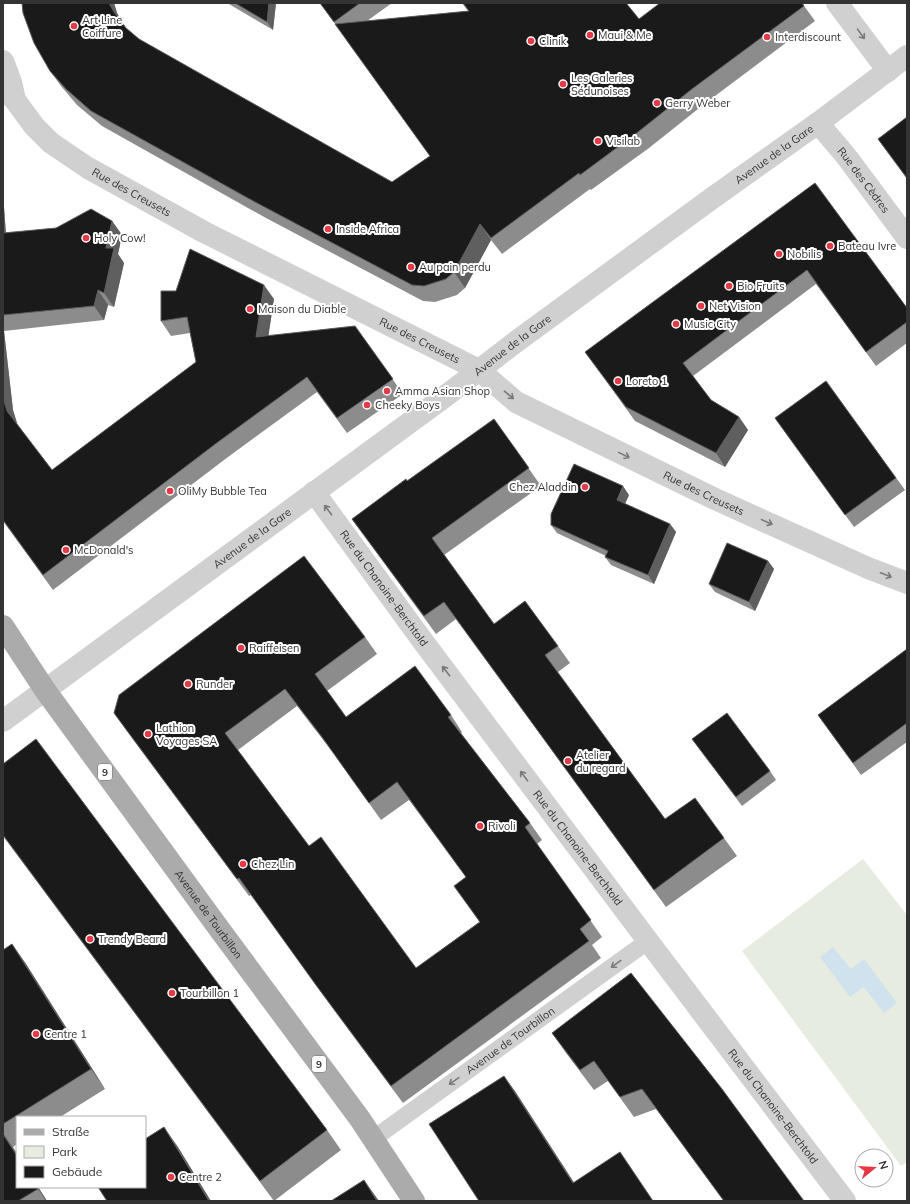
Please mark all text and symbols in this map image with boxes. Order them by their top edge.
place label: Art Line Coiffure [82,13,122,40]
marker: Art Line Coiffure [69,21,79,31]
place label: Maui & Me [598,28,652,42]
one-way arrow [857,28,865,39]
marker: Maui & Me [585,30,595,40]
place label: Interdiscount [775,30,841,44]
marker: Interdiscount [762,32,772,42]
place label: Clinik [539,34,567,48]
marker: Clinik [526,36,536,46]
place label: Les Galeries Sédunoises [571,71,633,98]
marker: Les Galeries Sédunoises [558,79,568,89]
place label: Gerry Weber [665,96,730,110]
marker: Gerry Weber [652,98,662,108]
street label: Avenue de la Gare [732,121,816,187]
place label: Visilab [606,134,641,148]
marker: Visilab [593,136,603,146]
street label: Rue des Cèdres [834,144,893,216]
street label: Rue des Creusets [90,165,174,220]
place label: Inside Africa [336,222,399,236]
marker: Inside Africa [323,224,333,234]
place label: Holy Cow! [94,231,145,245]
marker: Holy Cow! [81,233,91,243]
place label: Bateau Ivre [838,239,896,253]
marker: Bateau Ivre [825,241,835,251]
place label: Nobilis [787,247,821,261]
marker: Nobilis [774,249,784,259]
place label: Au pain perdu [419,260,491,274]
marker: Au pain perdu [406,262,416,272]
place label: Bio Fruits [737,279,785,293]
marker: Bio Fruits [724,281,734,291]
place label: Net Vision [709,299,761,313]
marker: Net Vision [696,301,706,311]
place label: Maison du Diable [258,302,346,316]
marker: Maison du Diable [245,304,255,314]
street label: Avenue de la Gare [471,311,554,379]
street label: Rue des Creusets [377,314,462,366]
place label: Music City [684,317,736,331]
marker: Music City [671,319,681,329]
place label: Loreto 1 [626,374,668,388]
marker: Loreto 1 [613,376,623,386]
place label: Amma Asian Shop [395,384,490,398]
marker: Amma Asian Shop [382,386,392,396]
one-way arrow [503,391,514,400]
place label: Cheeky Boys [375,398,440,412]
marker: Cheeky Boys [362,400,372,410]
one-way arrow [618,451,630,459]
street label: Rue des Creusets [661,468,747,518]
place label: Chez Aladdin [509,480,577,494]
marker: Chez Aladdin [580,482,590,492]
place label: OliMy Bubble Tea [178,484,267,498]
marker: OliMy Bubble Tea [165,486,175,496]
street label: Avenue de la Gare [210,505,294,571]
one-way arrow [324,505,332,516]
one-way arrow [760,519,772,527]
street label: Rue du Chanoine-Berchtold [337,527,431,649]
place label: McDonald's [74,543,134,557]
marker: McDonald's [61,545,71,555]
one-way arrow [879,571,891,579]
place label: Raiffeisen [249,641,299,655]
marker: Raiffeisen [236,643,246,653]
one-way arrow [442,666,450,677]
place label: Runder [196,677,233,691]
marker: Runder [183,679,193,689]
place label: Lathion Voyages SA [156,721,217,748]
marker: Lathion Voyages SA [143,729,153,739]
place label: Atelier du regard [576,748,625,775]
marker: Atelier du regard [563,756,573,766]
road number: 9 [98,764,112,780]
one-way arrow [520,770,528,781]
street label: Rue du Chanoine-Berchtold [530,787,626,908]
place label: Rivoli [488,819,516,833]
marker: Rivoli [475,821,485,831]
place label: Chez Lin [251,857,295,871]
marker: Chez Lin [238,859,248,869]
street label: Avenue de Tourbillon [171,867,246,961]
place label: Trendy Beard [98,932,166,946]
marker: Trendy Beard [85,934,95,944]
one-way arrow [611,960,622,968]
place label: Tourbillon 1 [180,986,239,1000]
marker: Tourbillon 1 [167,988,177,998]
street label: Avenue de Tourbillon [463,1003,557,1077]
place label: Centre 1 [44,1027,87,1041]
marker: Centre 1 [31,1029,41,1039]
street label: Rue du Chanoine-Berchtold [725,1046,821,1167]
road number: 9 [312,1056,326,1072]
one-way arrow [448,1077,459,1085]
legend [16,1116,146,1188]
text: Straße [52,1124,89,1139]
text: Park [52,1144,78,1159]
north arrow [854,1148,894,1188]
text: N [876,1159,891,1171]
text: Gebäude [52,1164,102,1179]
place label: Centre 2 [179,1170,222,1184]
marker: Centre 2 [166,1172,176,1182]

